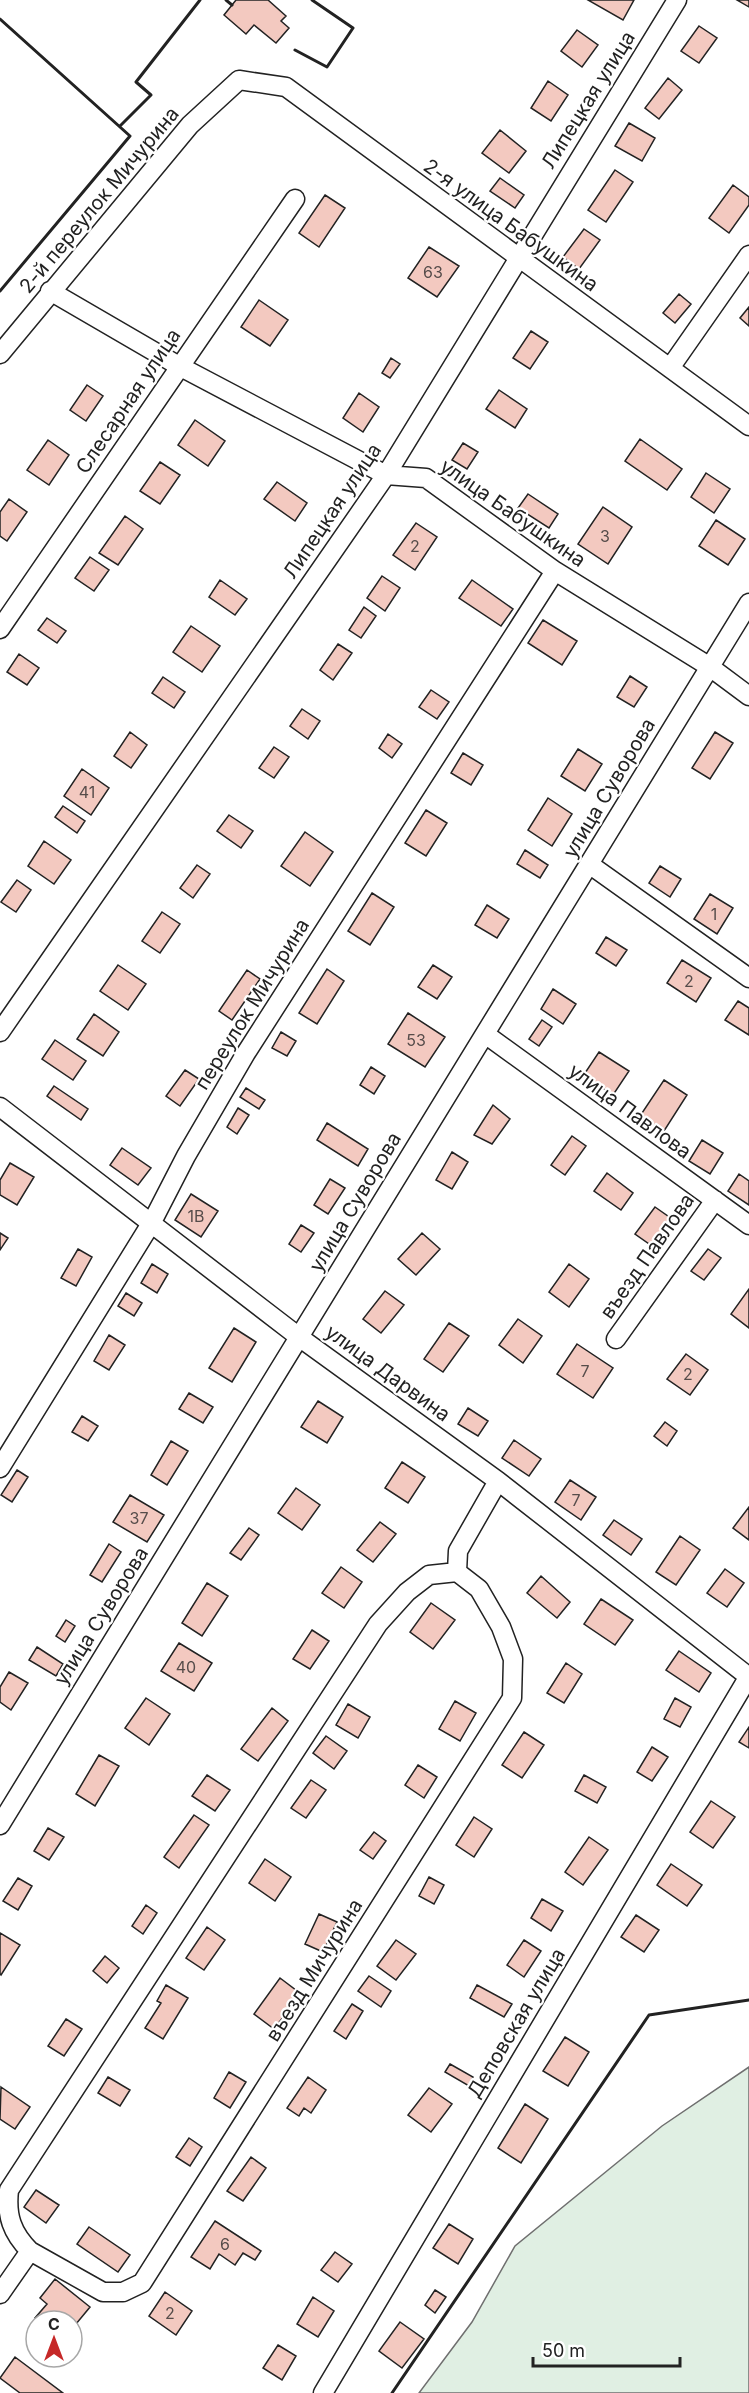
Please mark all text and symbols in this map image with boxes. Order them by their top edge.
street label: Липецкая улица [536,27,640,173]
street label: 2-й переулок Мичурина [14,102,184,298]
street label: 2-я улица Бабушкина [419,154,603,296]
house number: 63 [423,262,443,282]
street label: Слесарная улица [71,324,185,478]
street label: Липецкая улица [278,439,386,583]
street label: улица Бабушкина [436,454,590,572]
house number: 3 [600,526,610,546]
house number: 2 [410,536,420,556]
street label: улица Суворова [558,714,660,862]
house number: 41 [79,782,95,802]
house number: 1 [711,904,717,924]
street label: переулок Мичурина [190,914,314,1094]
house number: 2 [684,971,694,991]
house number: 53 [406,1030,426,1050]
street label: улица Павлова [564,1058,696,1164]
street label: улица Суворова [304,1128,406,1276]
street label: въезд Павлова [595,1189,699,1323]
house number: 1В [188,1206,204,1226]
street label: улица Дарвина [321,1320,455,1426]
house number: 7 [580,1361,590,1381]
house number: 2 [683,1364,693,1384]
house number: 7 [571,1490,581,1510]
house number: 37 [130,1508,148,1528]
street label: улица Суворова [49,1542,153,1690]
house number: 40 [176,1657,196,1677]
street label: въезд Мичурина [261,1894,367,2046]
street label: Деповская улица [462,1944,570,2102]
house number: 6 [220,2234,230,2254]
house number: 2 [165,2303,175,2323]
north arrow [24,2309,84,2369]
text: С [48,2314,60,2334]
scale bar [533,2330,680,2368]
text: 50 m [542,2340,585,2361]

